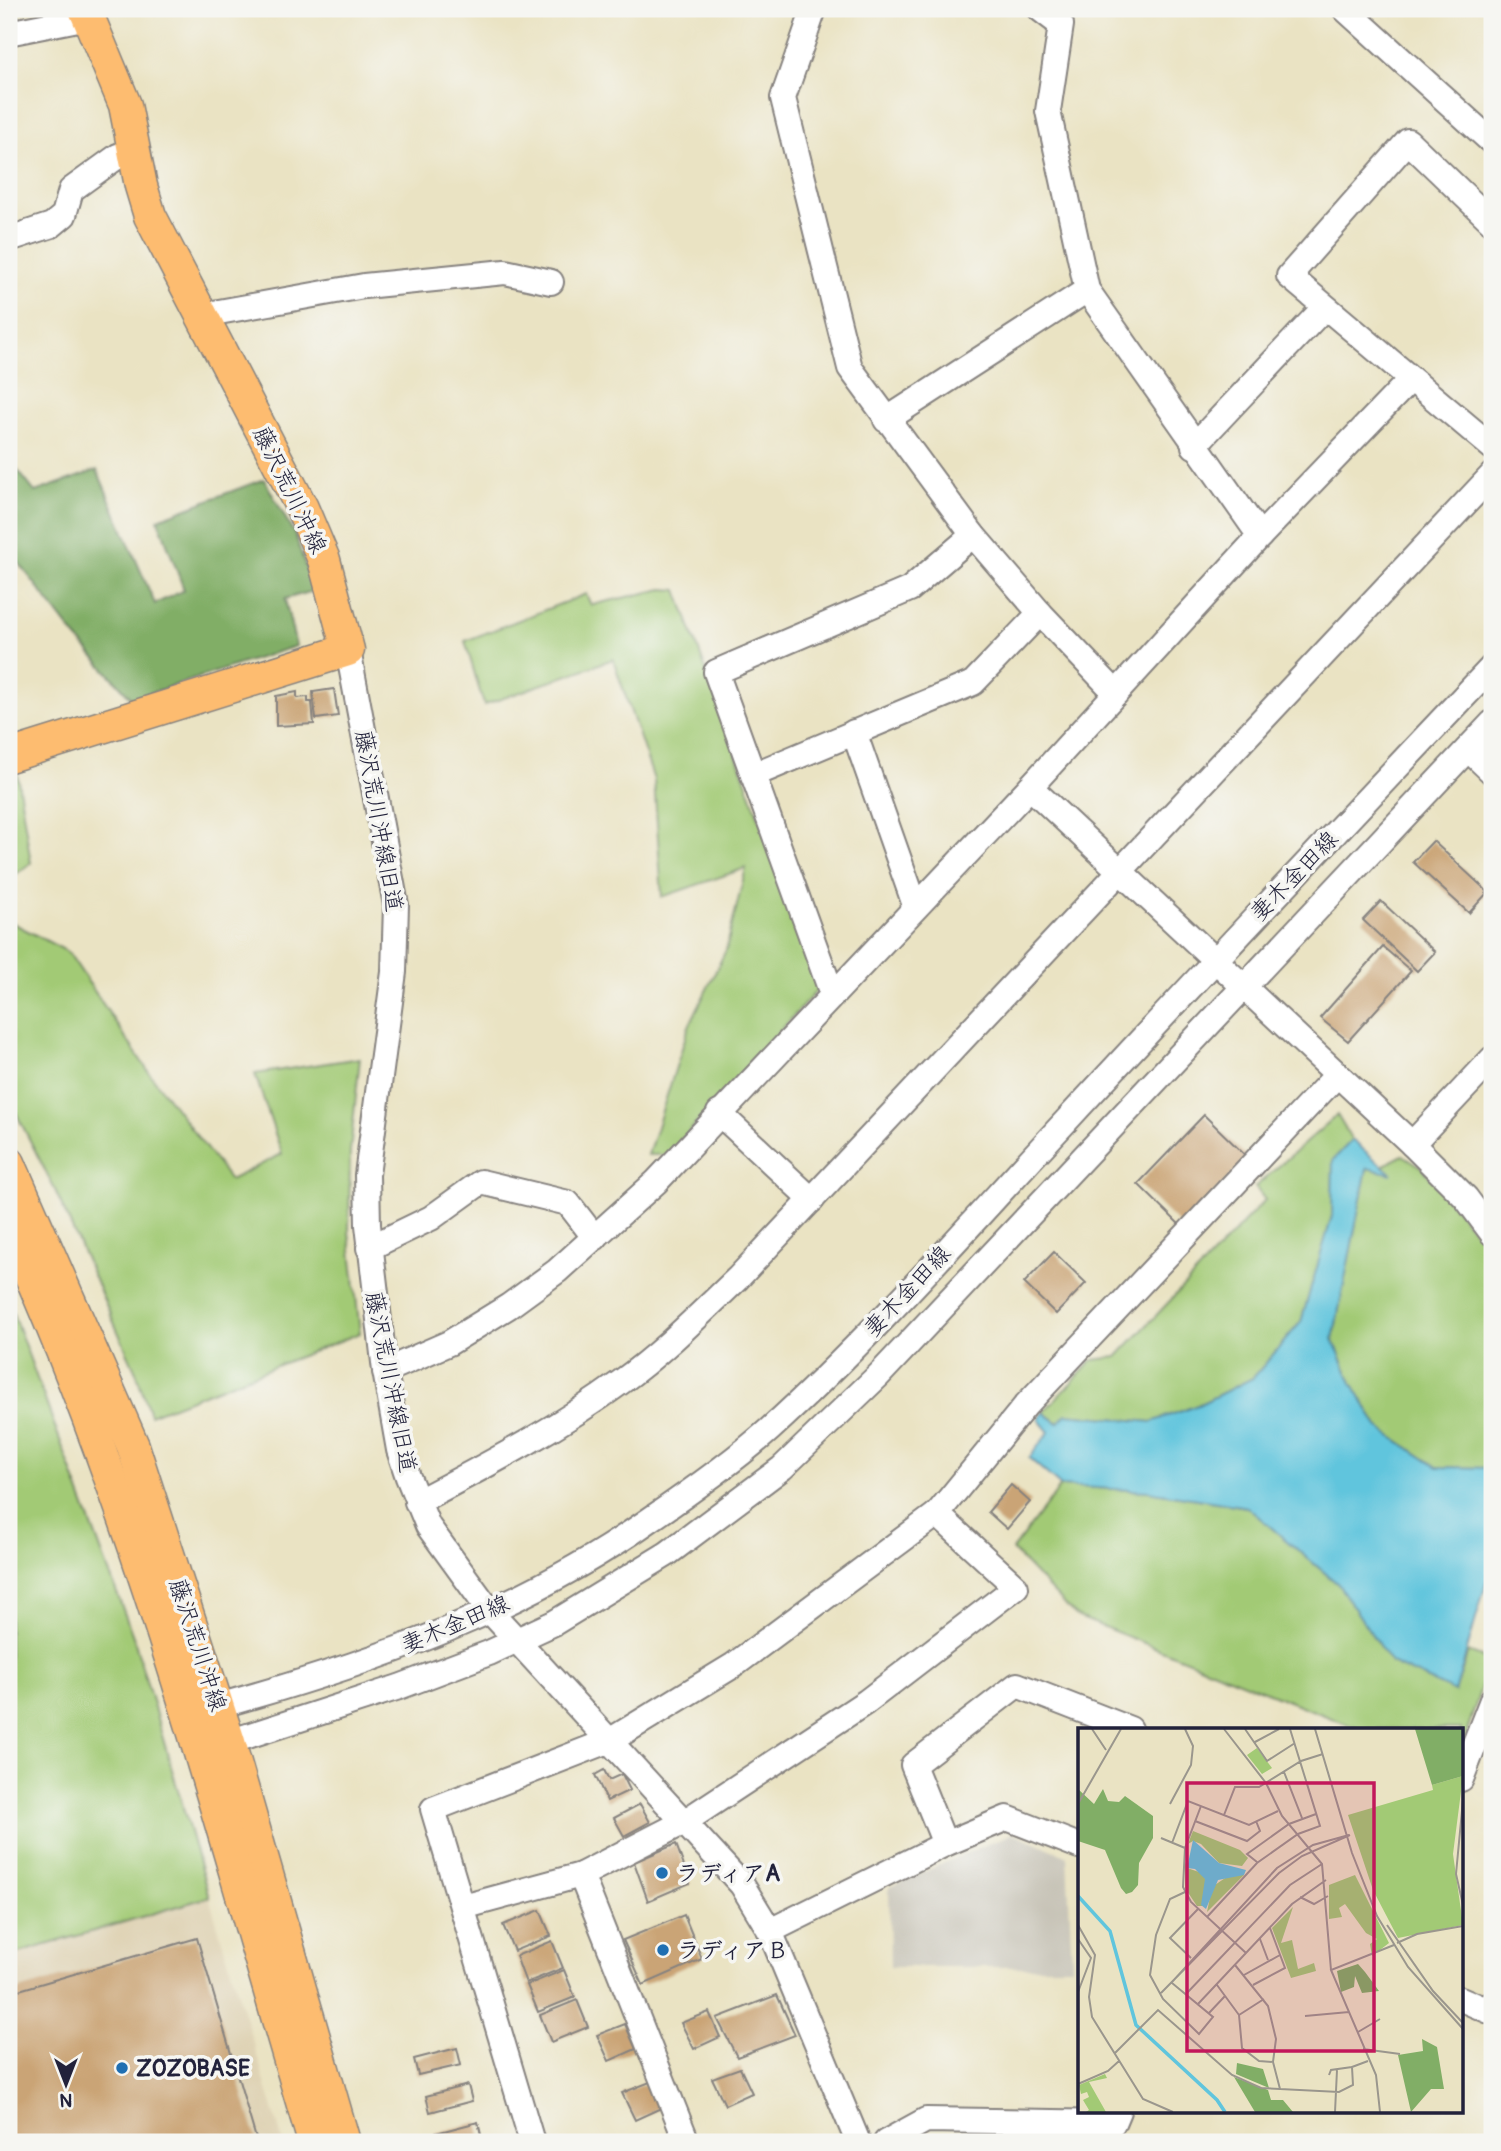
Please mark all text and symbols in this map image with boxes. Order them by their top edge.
street label: 藤沢荒川沖線 [247,422,333,558]
street label: 藤沢荒川沖線旧道 [349,728,409,914]
street label: 妻木金田線 [1244,825,1344,927]
street label: 妻木金田線 [857,1239,957,1343]
street label: 藤沢荒川沖線旧道 [359,1289,423,1475]
street label: 藤沢荒川沖線 [163,1575,233,1715]
street label: 妻木金田線 [396,1588,514,1660]
inset map [1078,1728,1462,2112]
place label: ラディアA [676,1859,780,1888]
marker: ラディアA [654,1865,670,1881]
place label: ラディアＢ [677,1936,789,1965]
marker: ラディアＢ [655,1942,671,1958]
north arrow [32,2050,102,2120]
place label: ZOZOBASE [136,2054,250,2083]
marker: ZOZOBASE [114,2060,130,2076]
text: N [59,2088,72,2112]

